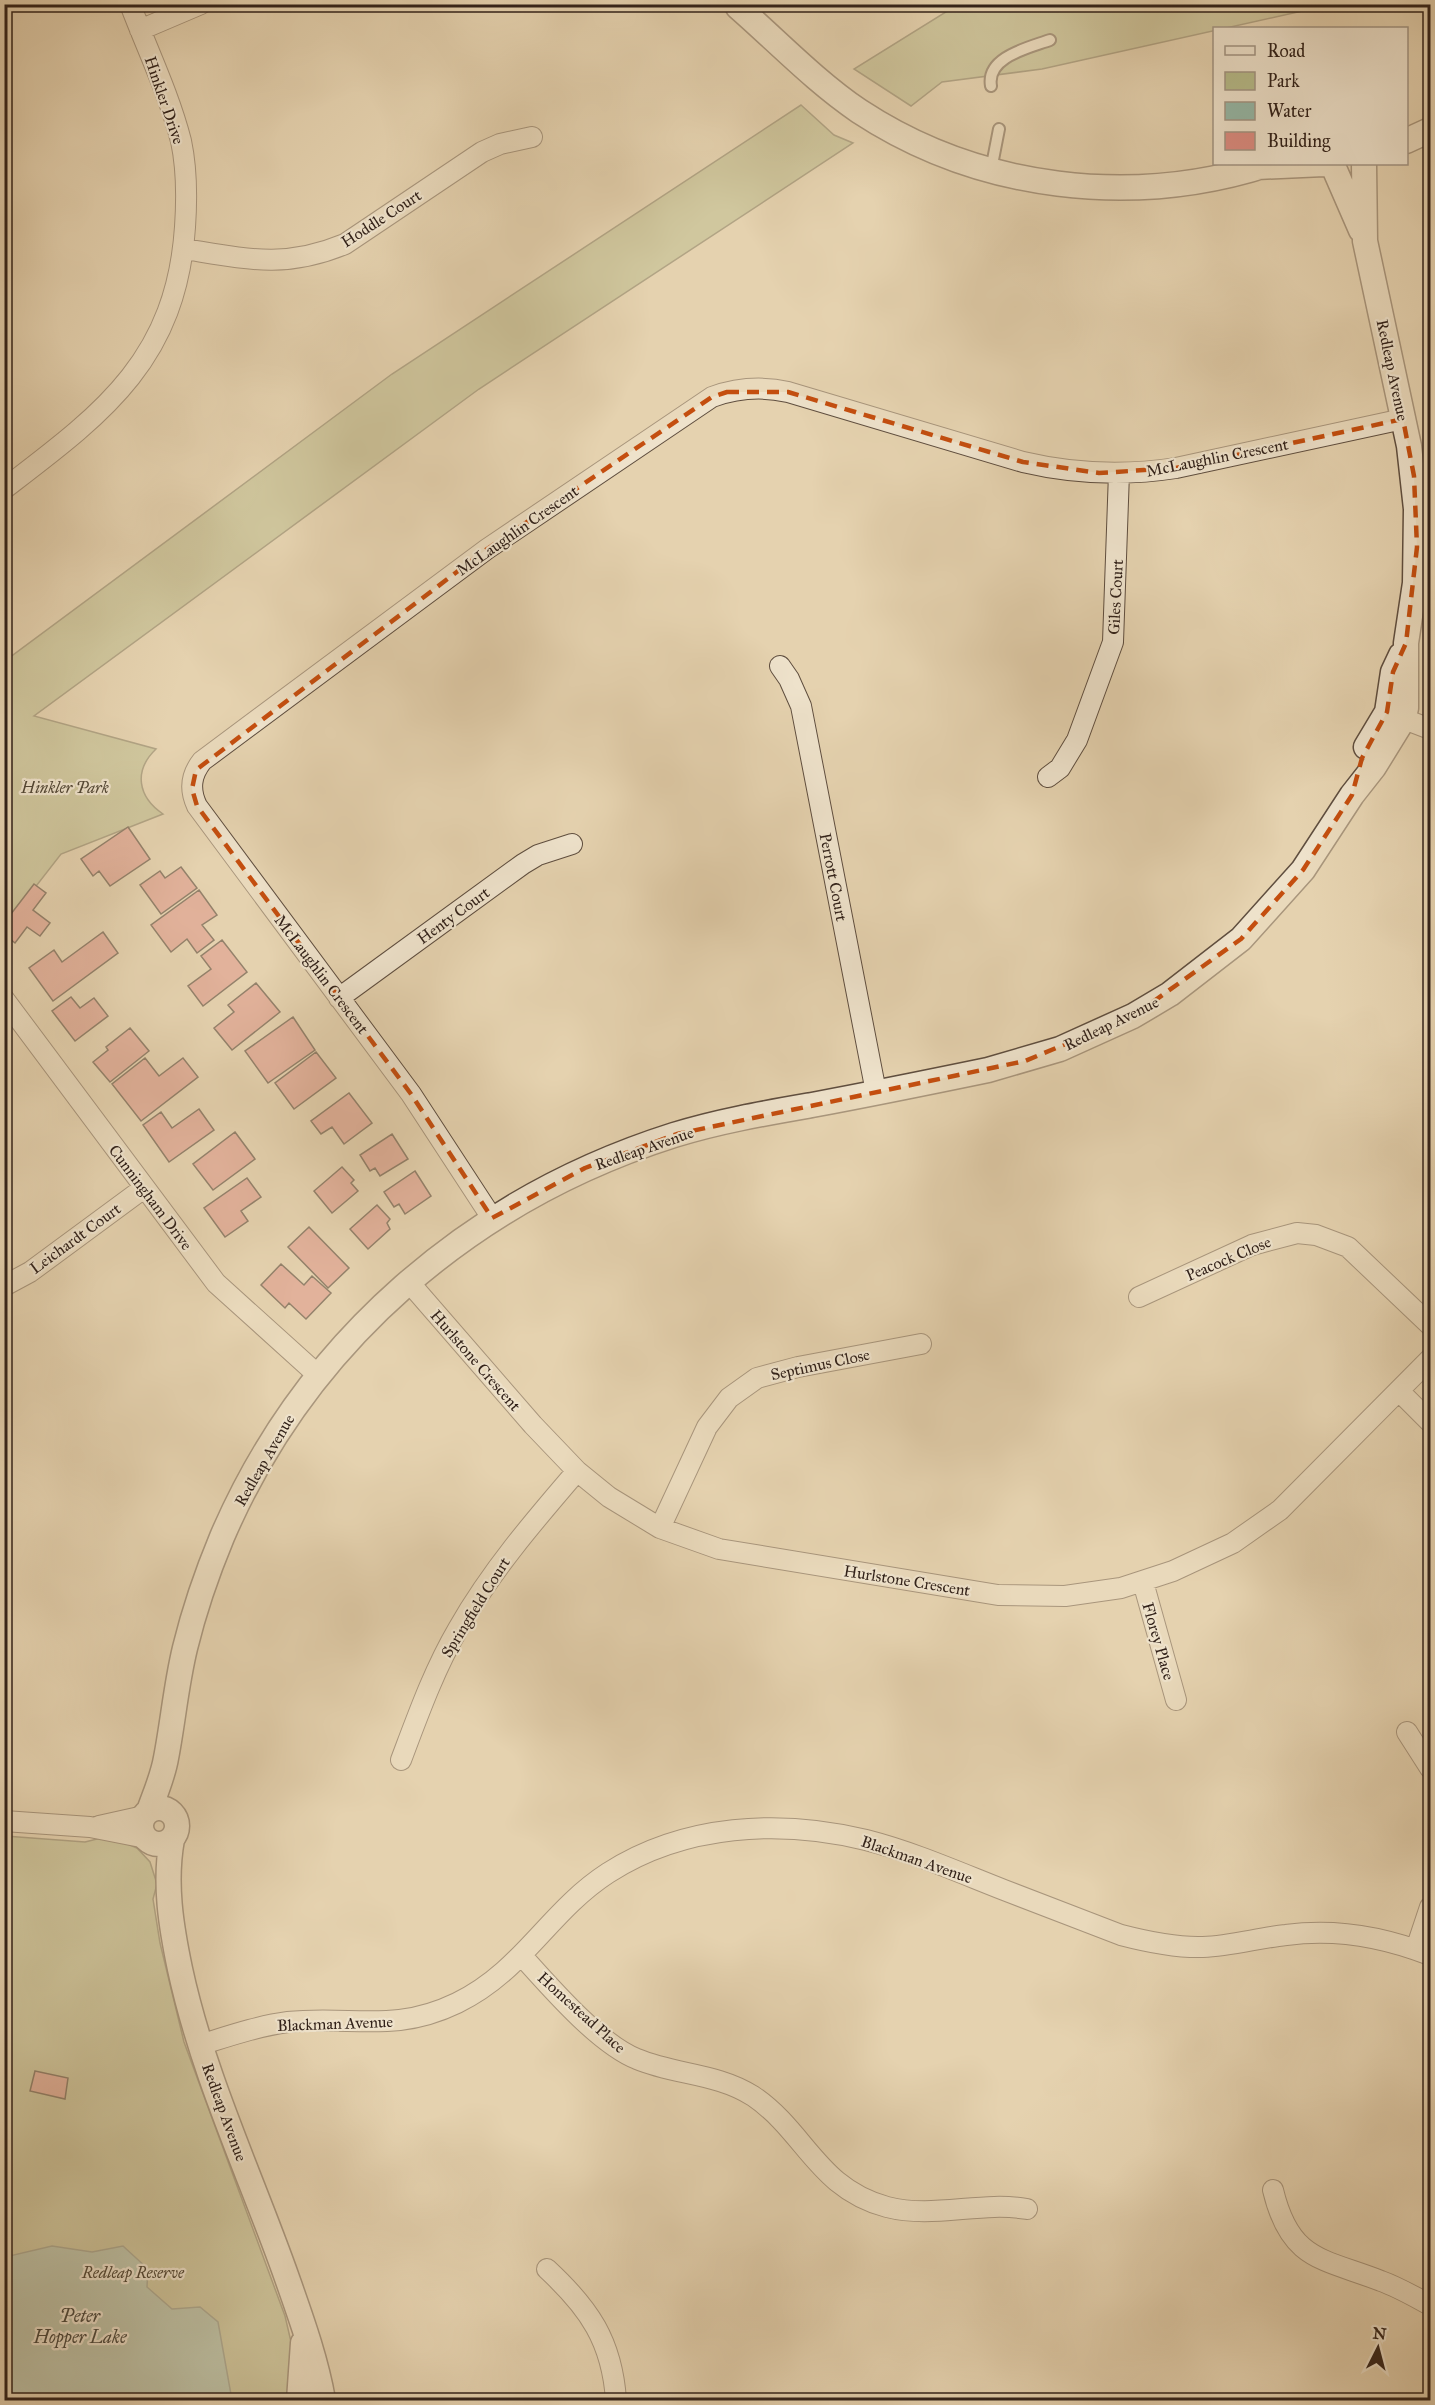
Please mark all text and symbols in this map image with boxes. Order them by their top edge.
legend [1213,27,1408,165]
text: Road [1267,40,1305,62]
street label: Hinkler Drive [141,54,189,147]
text: Park [1267,70,1300,92]
text: Water [1267,100,1312,122]
text: Building [1267,130,1331,153]
street label: Hoddle Court [338,185,425,251]
street label: Redleap Avenue [1373,318,1413,423]
street label: McLaughlin Crescent [1144,434,1290,482]
street label: McLaughlin Crescent [453,481,583,580]
street label: Giles Court [1104,558,1127,635]
park label: Hinkler Park [20,778,109,797]
street label: Perrott Court [816,831,851,923]
street label: Henty Court [413,883,493,948]
street label: McLaughlin Crescent [270,911,373,1038]
street label: Redleap Avenue [1061,992,1162,1055]
street label: Redleap Avenue [592,1123,696,1174]
street label: Cunningham Drive [104,1141,197,1255]
street label: Leichardt Court [26,1199,125,1278]
street label: Peacock Close [1183,1232,1274,1285]
street label: Hurlstone Crescent [427,1306,525,1415]
street label: Septimus Close [769,1345,872,1384]
street label: Redleap Avenue [230,1411,299,1510]
street label: Springfield Court [437,1553,515,1661]
street label: Hurlstone Crescent [842,1561,972,1600]
street label: Florey Place [1138,1600,1179,1682]
street label: Blackman Avenue [859,1832,975,1887]
street label: Homestead Place [534,1968,630,2057]
street label: Blackman Avenue [277,2012,394,2035]
street label: Redleap Avenue [198,2061,251,2164]
park label: Redleap Reserve [81,2263,185,2283]
water label: Peter Hopper Lake [32,2305,128,2349]
north arrow [1348,2318,1408,2378]
text: N [1372,2323,1388,2344]

